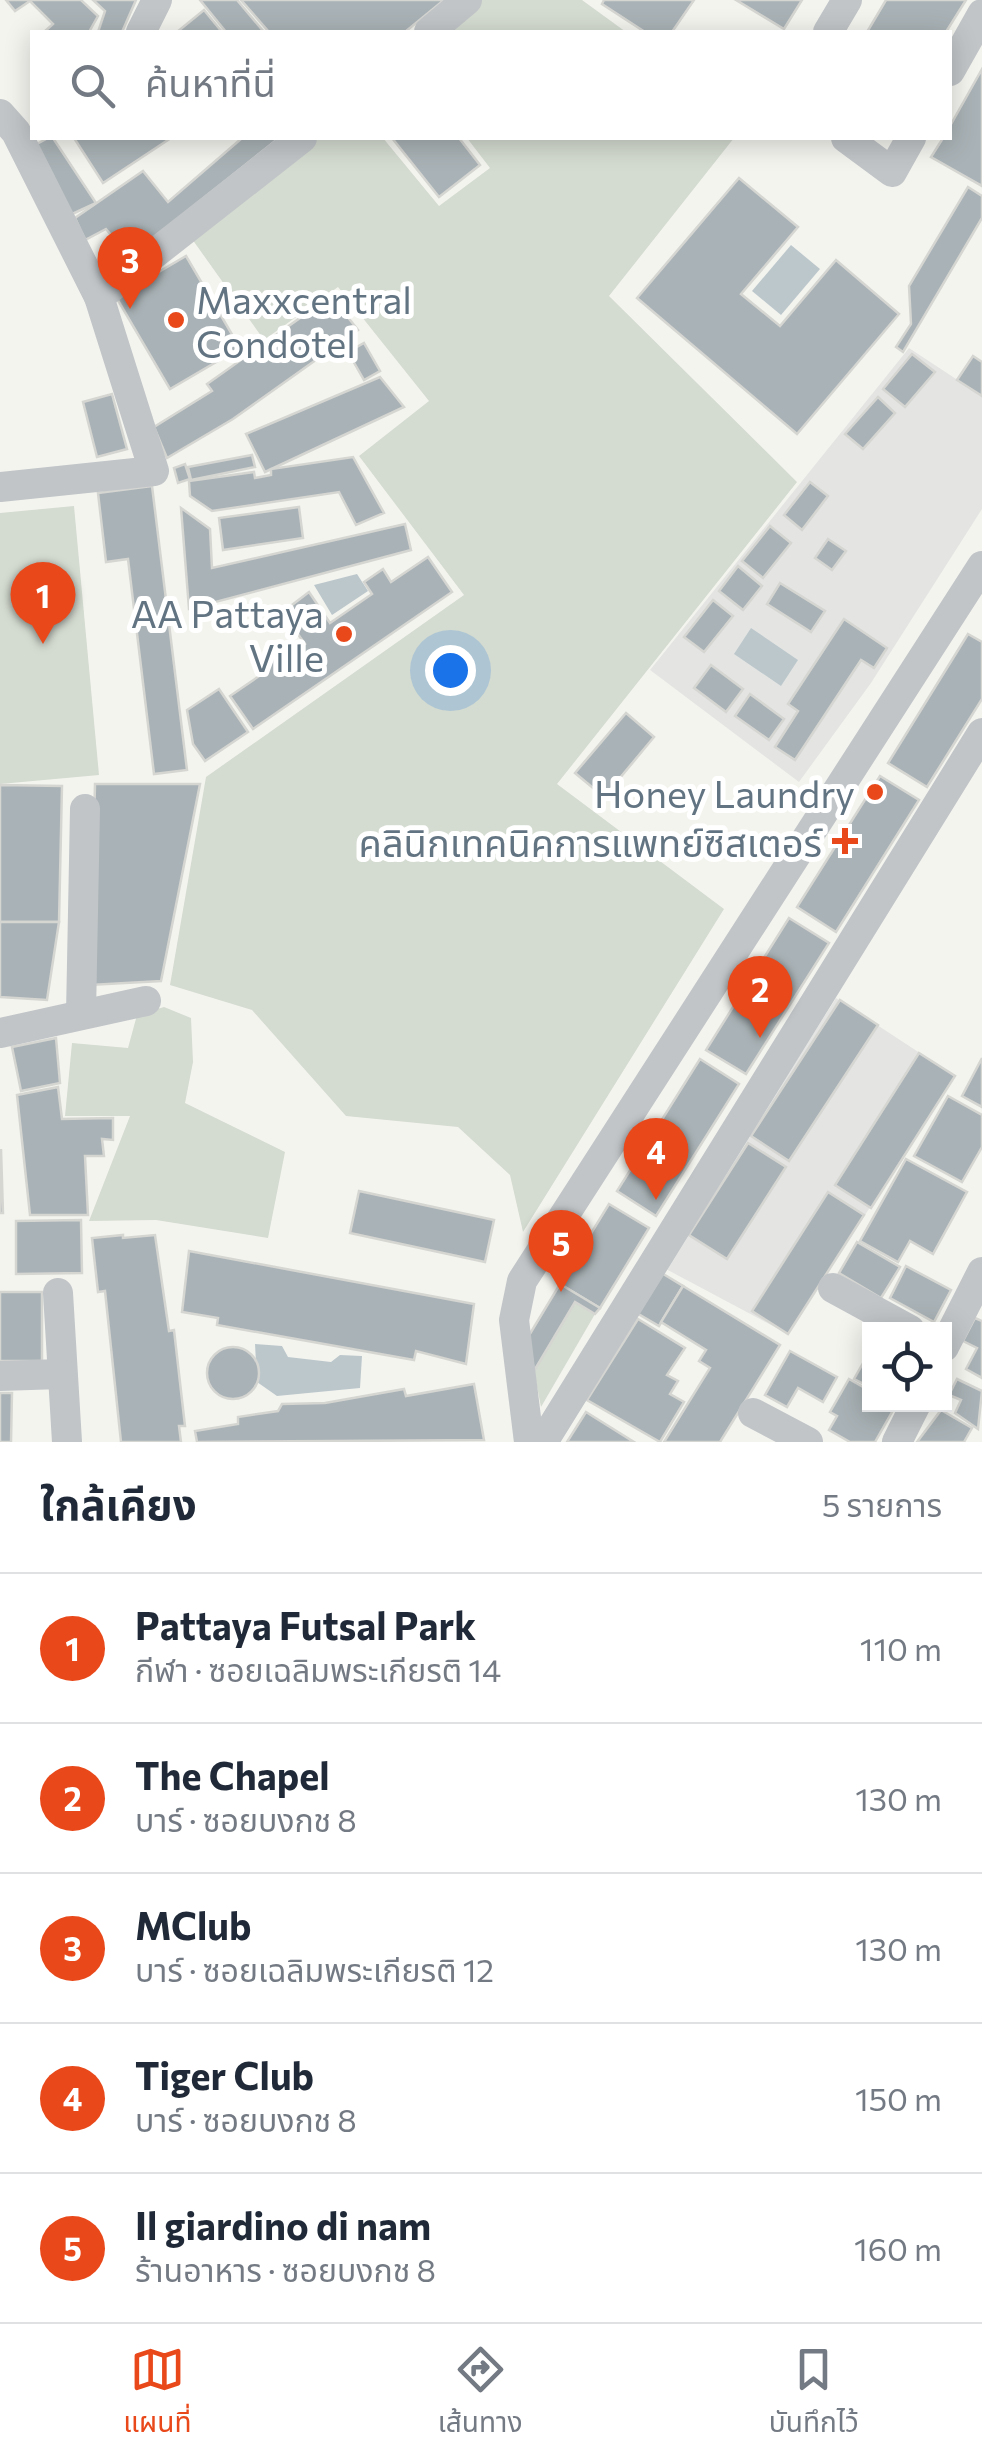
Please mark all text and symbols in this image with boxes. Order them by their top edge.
search box [30,30,952,140]
icon: search [65,58,120,113]
text: ค้นหาที่นี่ [145,58,276,105]
pin: 3 [98,226,162,309]
place label: Maxxcentral Condotel [196,275,412,366]
marker: Maxxcentral Condotel [165,309,187,331]
pin: 1 [10,562,76,644]
place label: AA Pattaya Ville [131,589,324,680]
marker: AA Pattaya Ville [333,623,355,645]
your location [425,645,476,696]
place label: Honey Laundry [594,769,855,816]
marker: Honey Laundry [864,781,886,803]
place label: คลินิกเทคนิคการแพทย์ซิสเตอร์ [359,818,823,865]
marker: คลินิกเทคนิคการแพทย์ซิสเตอร์ [832,828,858,854]
pin: 2 [728,956,792,1038]
pin: 4 [624,1118,688,1200]
pin: 5 [528,1210,594,1292]
map controls [862,1322,952,1412]
button: locate [862,1322,952,1412]
text: ใกล้เคียง [40,1477,197,1529]
text: 5 รายการ [822,1484,942,1524]
text: Pattaya Futsal Park [135,1601,476,1648]
text: 1 [65,1628,80,1668]
text: 110 m [860,1628,942,1668]
text: กีฬา · ซอยเฉลิมพระเกียรติ 14 [135,1649,501,1689]
text: The Chapel [135,1751,330,1798]
text: 2 [63,1778,82,1818]
text: 130 m [855,1778,942,1818]
text: บาร์ · ซอยบงกช 8 [135,1799,357,1839]
text: MClub [135,1901,251,1948]
text: 3 [63,1928,82,1968]
text: 130 m [855,1928,942,1968]
text: บาร์ · ซอยเฉลิมพระเกียรติ 12 [135,1949,494,1989]
text: Tiger Club [135,2051,314,2098]
text: 4 [63,2078,82,2118]
text: 150 m [855,2078,942,2118]
text: บาร์ · ซอยบงกช 8 [135,2099,357,2139]
text: Il giardino di nam [135,2201,431,2248]
text: 5 [63,2228,82,2268]
text: 160 m [854,2228,942,2268]
text: ร้านอาหาร · ซอยบงกช 8 [135,2249,436,2289]
tab: แผนที่ [123,2342,191,2445]
tab: เส้นทาง [438,2342,522,2445]
tab: บันทึกไว้ [769,2342,859,2445]

